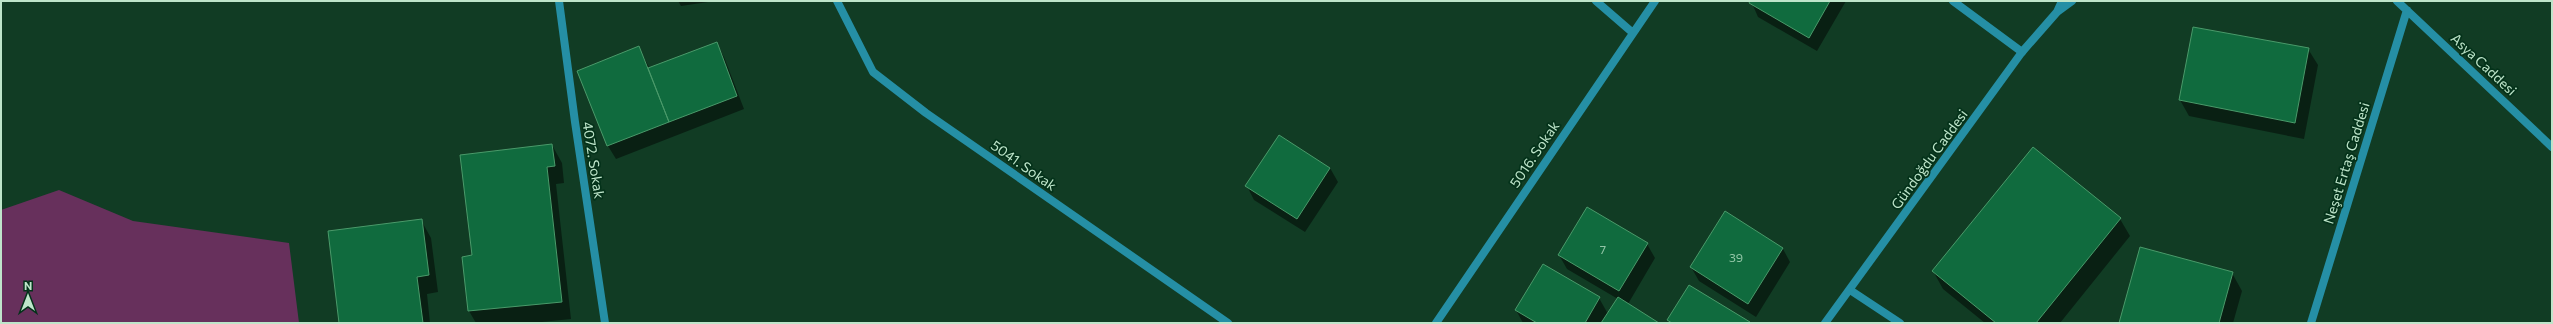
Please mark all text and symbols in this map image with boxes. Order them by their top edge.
street label: Asya Caddesi [2448,29,2520,99]
street label: Neşet Ertaş Caddesi [2319,100,2373,226]
street label: Gündoğdu Caddesi [1887,106,1971,212]
street label: 5016. Sokak [1506,117,1563,190]
street label: 4072. Sokak [580,120,609,200]
street label: 5041. Sokak [988,136,1060,194]
house number: 7 [1600,242,1606,256]
house number: 39 [1729,250,1743,264]
north arrow [8,276,48,316]
text: N [24,279,32,292]

